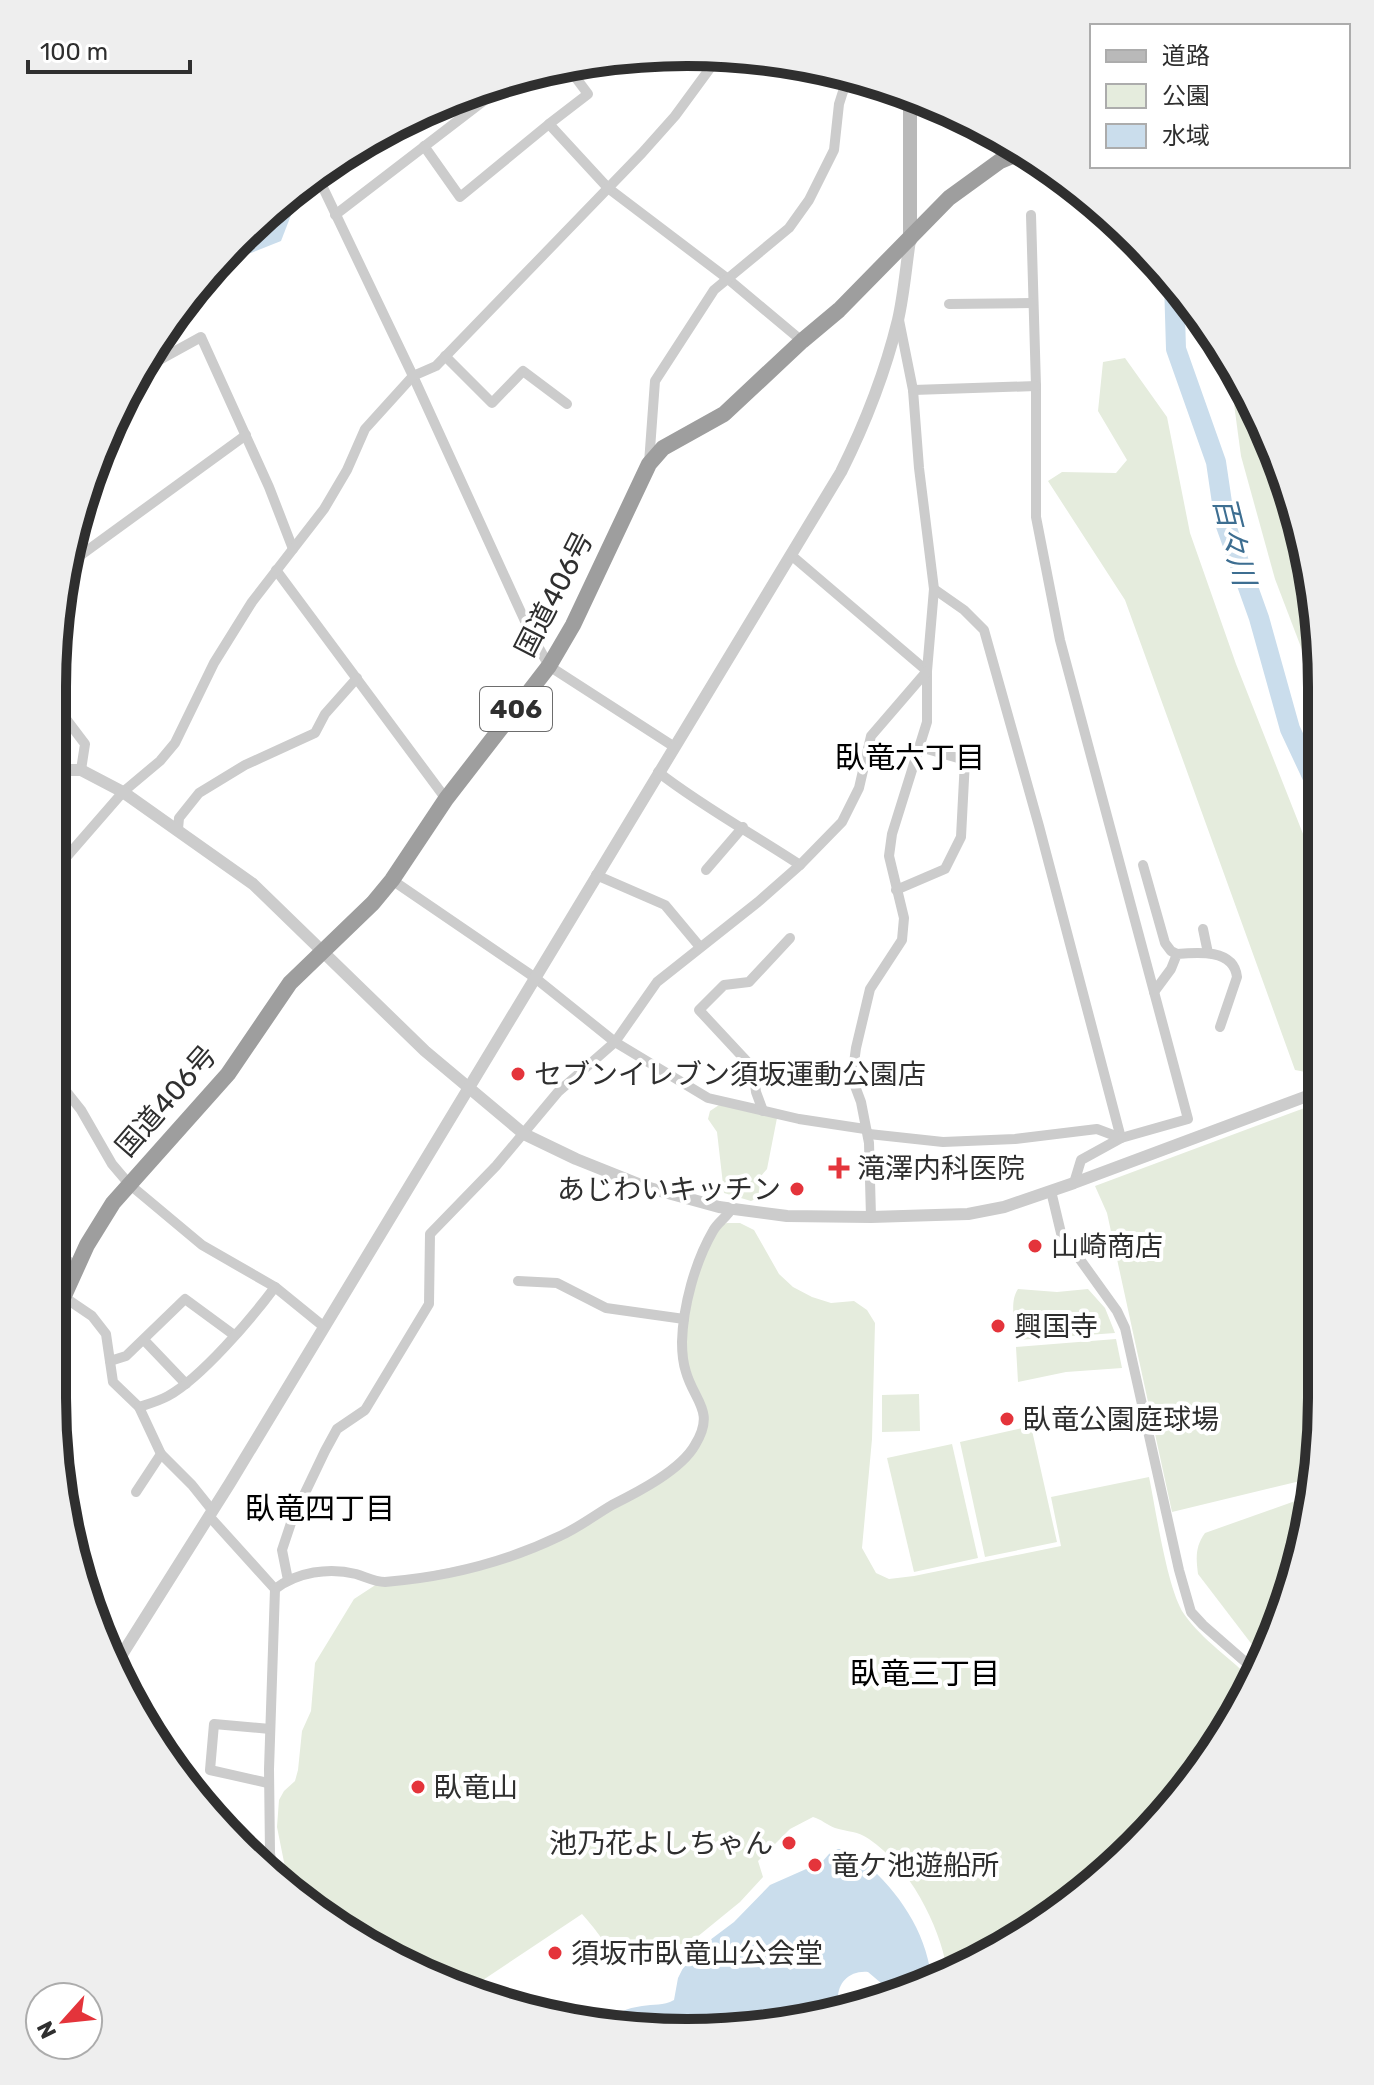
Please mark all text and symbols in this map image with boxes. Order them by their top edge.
scale bar [28,24,190,74]
legend [1090,24,1350,168]
text: 100 m [40,38,108,66]
text: 道路 [1162,42,1210,70]
text: 公園 [1162,82,1210,110]
text: 水域 [1162,122,1210,150]
water label: 百々川 [1206,493,1263,592]
street label: 国道406号 [508,526,600,662]
road number: 406 [480,687,552,731]
district label: 臥竜六丁目 [835,740,985,776]
street label: 国道406号 [109,1039,223,1163]
place label: セブンイレブン須坂運動公園店 [534,1058,926,1091]
marker: セブンイレブン須坂運動公園店 [509,1065,527,1083]
place label: 滝澤内科医院 [857,1152,1025,1185]
marker: 滝澤内科医院 [828,1157,850,1179]
place label: あじわいキッチン [557,1173,781,1206]
marker: あじわいキッチン [788,1180,806,1198]
place label: 山崎商店 [1051,1230,1163,1263]
marker: 山崎商店 [1026,1237,1044,1255]
place label: 興国寺 [1014,1310,1098,1343]
marker: 興国寺 [989,1317,1007,1335]
place label: 臥竜公園庭球場 [1023,1403,1219,1436]
marker: 臥竜公園庭球場 [998,1410,1016,1428]
district label: 臥竜四丁目 [245,1491,395,1527]
district label: 臥竜三丁目 [850,1656,1000,1692]
place label: 臥竜山 [434,1771,518,1804]
marker: 臥竜山 [409,1778,427,1796]
place label: 池乃花よしちゃん [549,1827,773,1860]
marker: 池乃花よしちゃん [780,1834,798,1852]
place label: 竜ケ池遊船所 [831,1849,999,1882]
marker: 竜ケ池遊船所 [806,1856,824,1874]
place label: 須坂市臥竜山公会堂 [571,1937,823,1970]
marker: 須坂市臥竜山公会堂 [546,1944,564,1962]
north arrow [24,1981,104,2061]
text: N [31,2017,62,2043]

